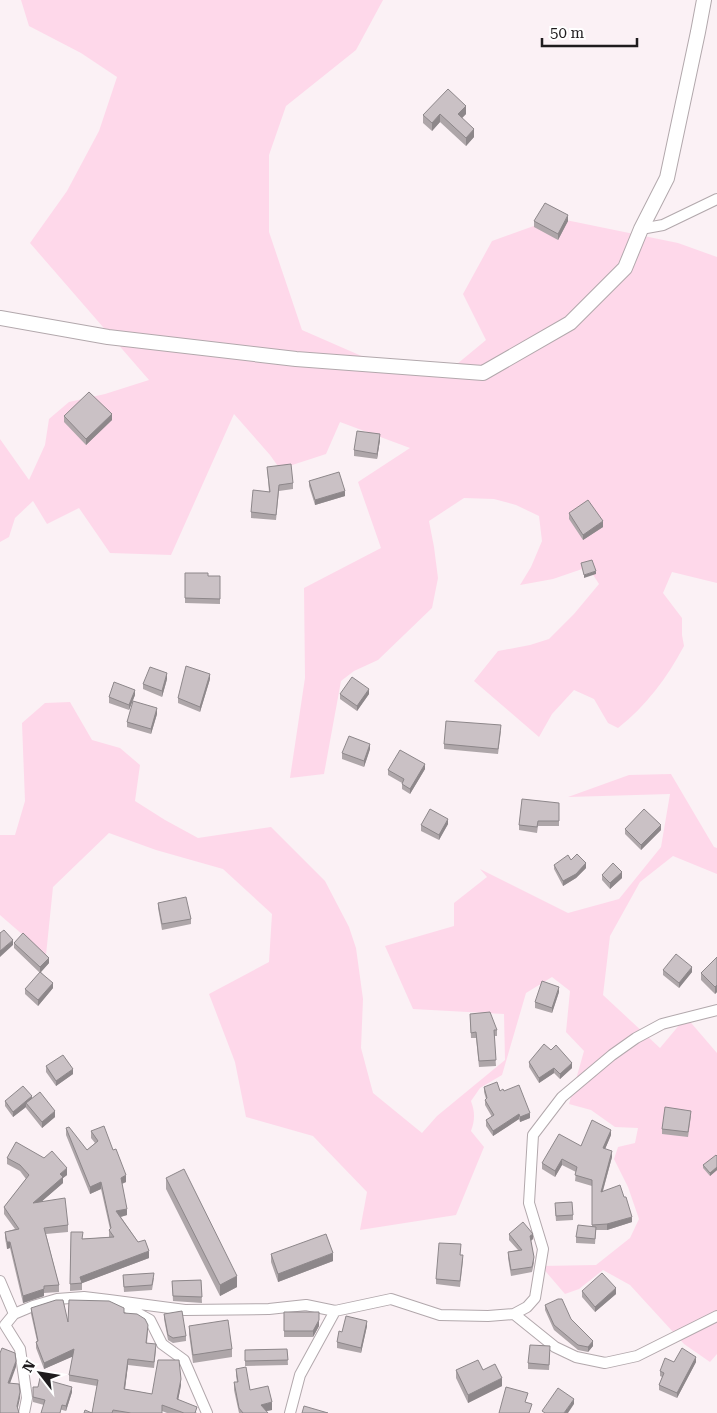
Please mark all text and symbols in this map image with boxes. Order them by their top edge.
scale bar [542,15,637,47]
text: 50 m [550,24,585,42]
north arrow [15,1348,65,1398]
text: N [19,1357,39,1375]

